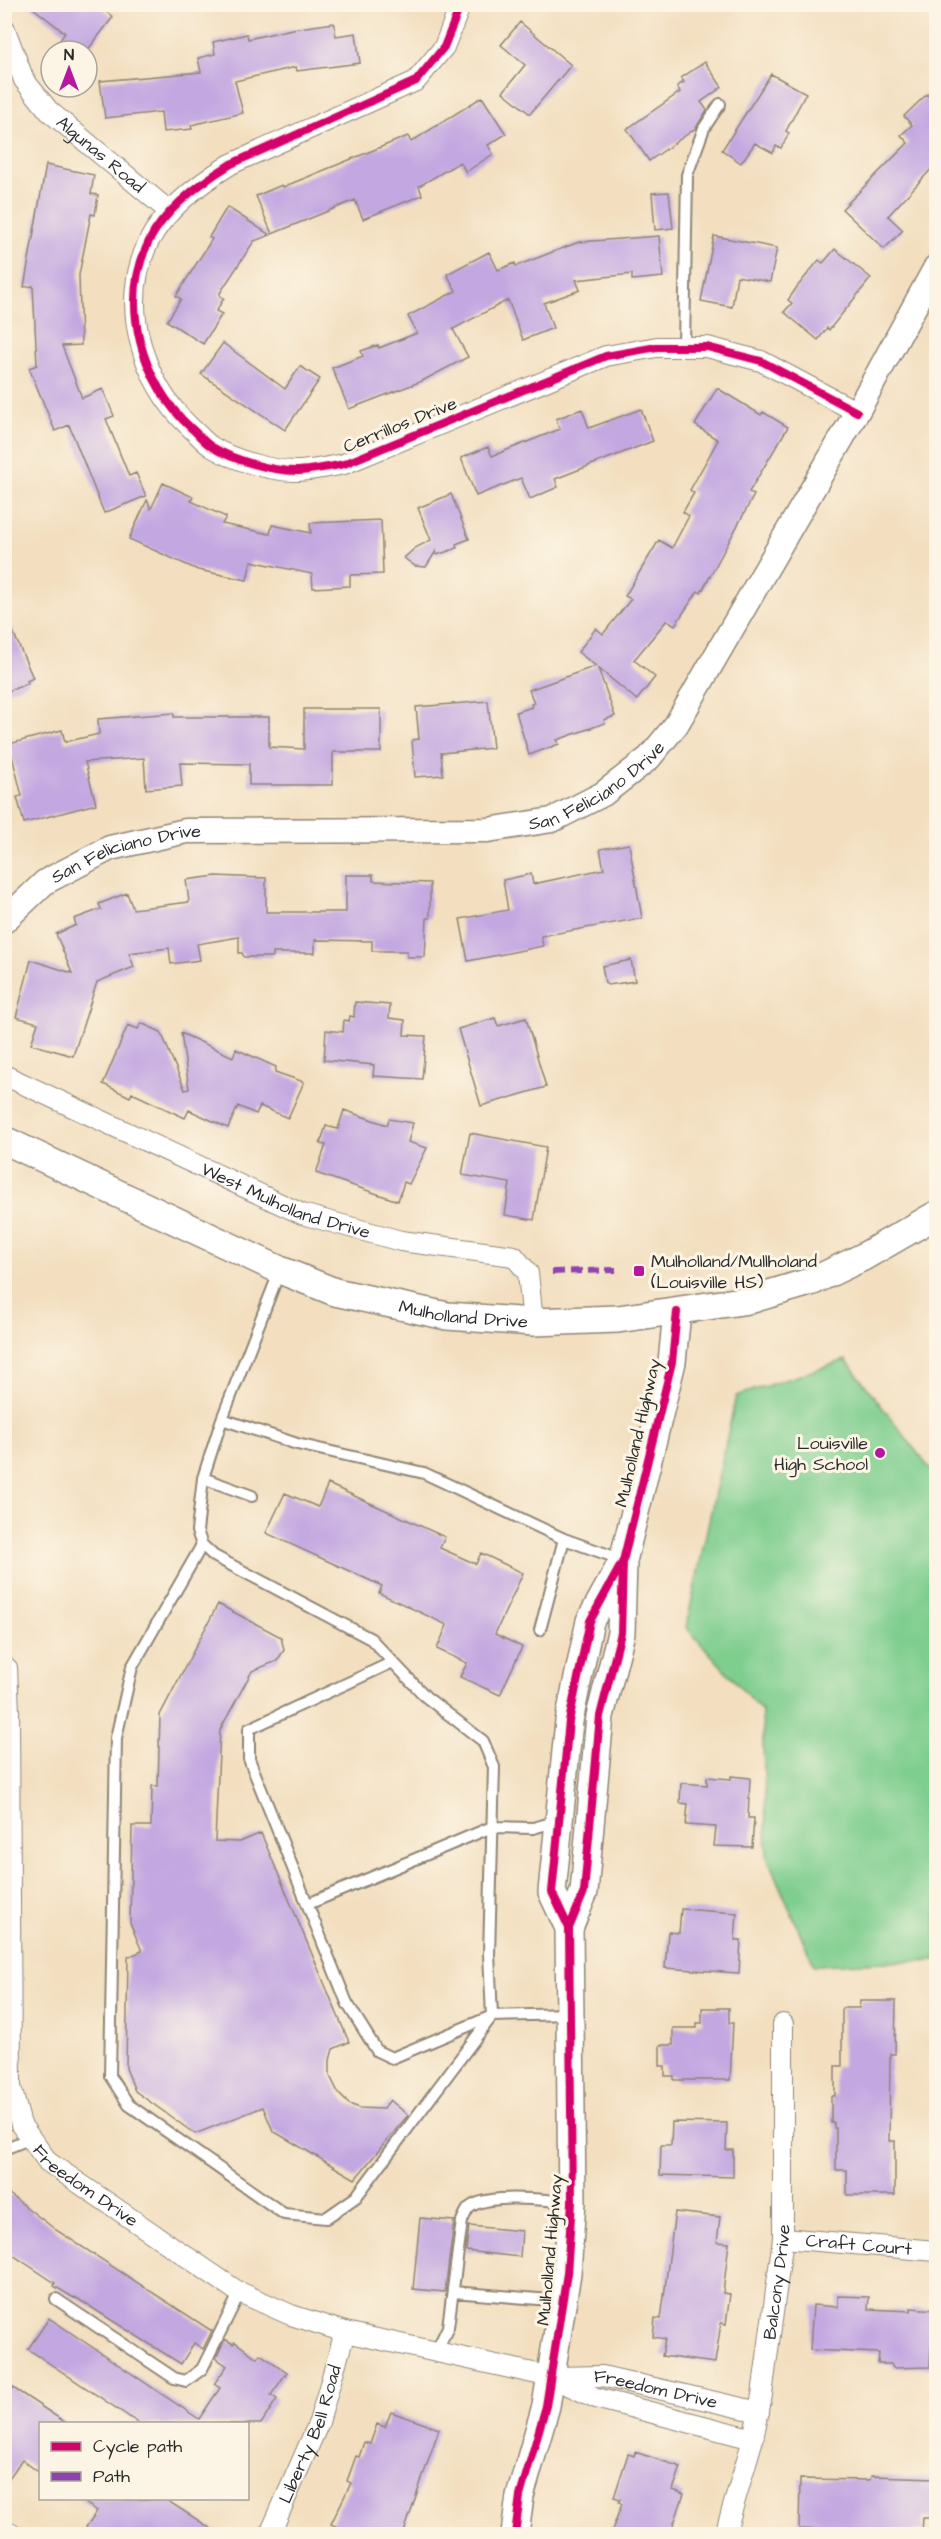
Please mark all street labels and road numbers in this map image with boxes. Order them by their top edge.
street label: Algunas Road [51,110,151,199]
street label: Cerrillos Drive [339,391,461,459]
street label: San Feliciano Drive [527,735,671,836]
street label: San Feliciano Drive [47,818,201,889]
street label: West Mulholland Drive [197,1156,373,1245]
street label: Mulholland Drive [397,1294,529,1334]
street label: Mulholland Highway [609,1356,668,1510]
street label: Freedom Drive [27,2139,143,2233]
street label: Mulholland Highway [531,2173,570,2327]
street label: Balcony Drive [757,2224,796,2341]
street label: Craft Court [805,2227,913,2261]
street label: Liberty Bell Road [273,2362,347,2507]
street label: Freedom Drive [594,2363,720,2415]

